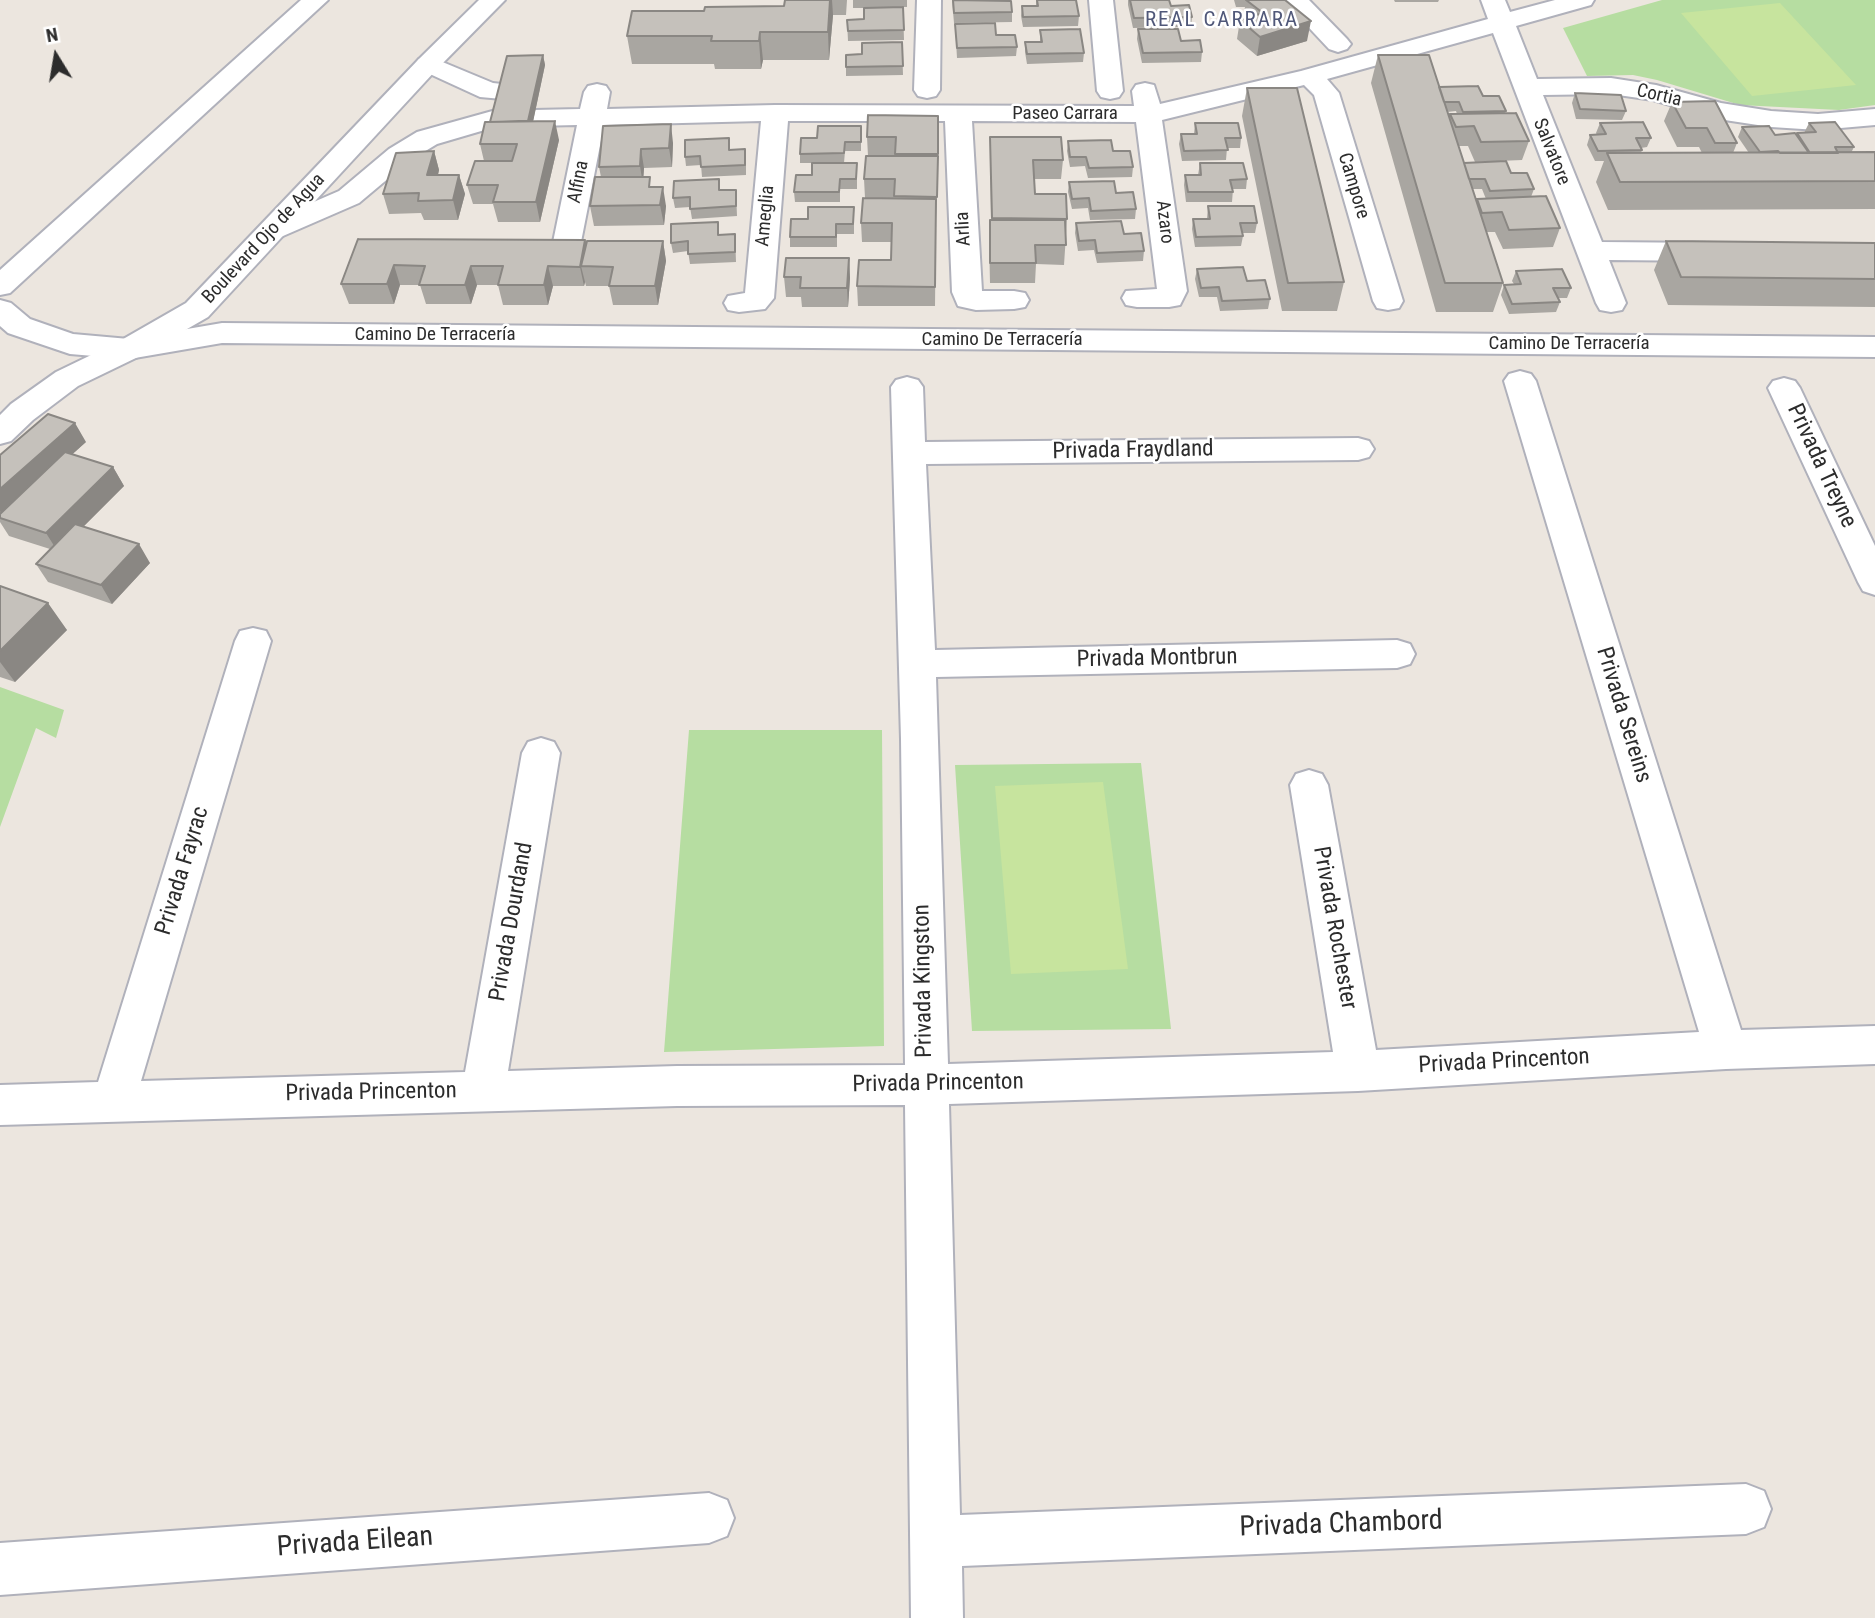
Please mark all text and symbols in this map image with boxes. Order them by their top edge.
district label: REAL CARRARA [1146,8,1298,34]
north arrow [21,21,91,91]
text: N [44,22,60,47]
street label: Cortia [1634,80,1684,112]
street label: Paseo Carrara [1012,103,1118,125]
street label: Salvatore [1527,115,1575,189]
street label: Campore [1332,150,1374,222]
street label: Alfina [564,159,594,205]
street label: Boulevard Ojo de Agua [198,169,330,309]
street label: Ameglia [752,184,780,248]
street label: Azaro [1150,199,1178,245]
street label: Arlia [952,211,976,247]
street label: Camino De Terracería [355,324,515,346]
street label: Camino De Terracería [922,329,1082,351]
street label: Camino De Terracería [1489,333,1649,355]
street label: Privada Treyne [1780,400,1862,532]
street label: Privada Fraydland [1052,436,1214,466]
street label: Privada Montbrun [1076,644,1238,674]
street label: Privada Sereins [1589,644,1657,786]
street label: Privada Fayrac [150,803,216,939]
street label: Privada Dourdand [484,840,540,1004]
street label: Privada Rochester [1306,844,1362,1012]
street label: Privada Kingston [909,904,939,1058]
street label: Privada Princenton [1418,1044,1590,1080]
street label: Privada Princenton [852,1069,1024,1099]
street label: Privada Princenton [285,1078,457,1108]
street label: Privada Chambord [1239,1505,1443,1545]
street label: Privada Eilean [276,1521,434,1565]

